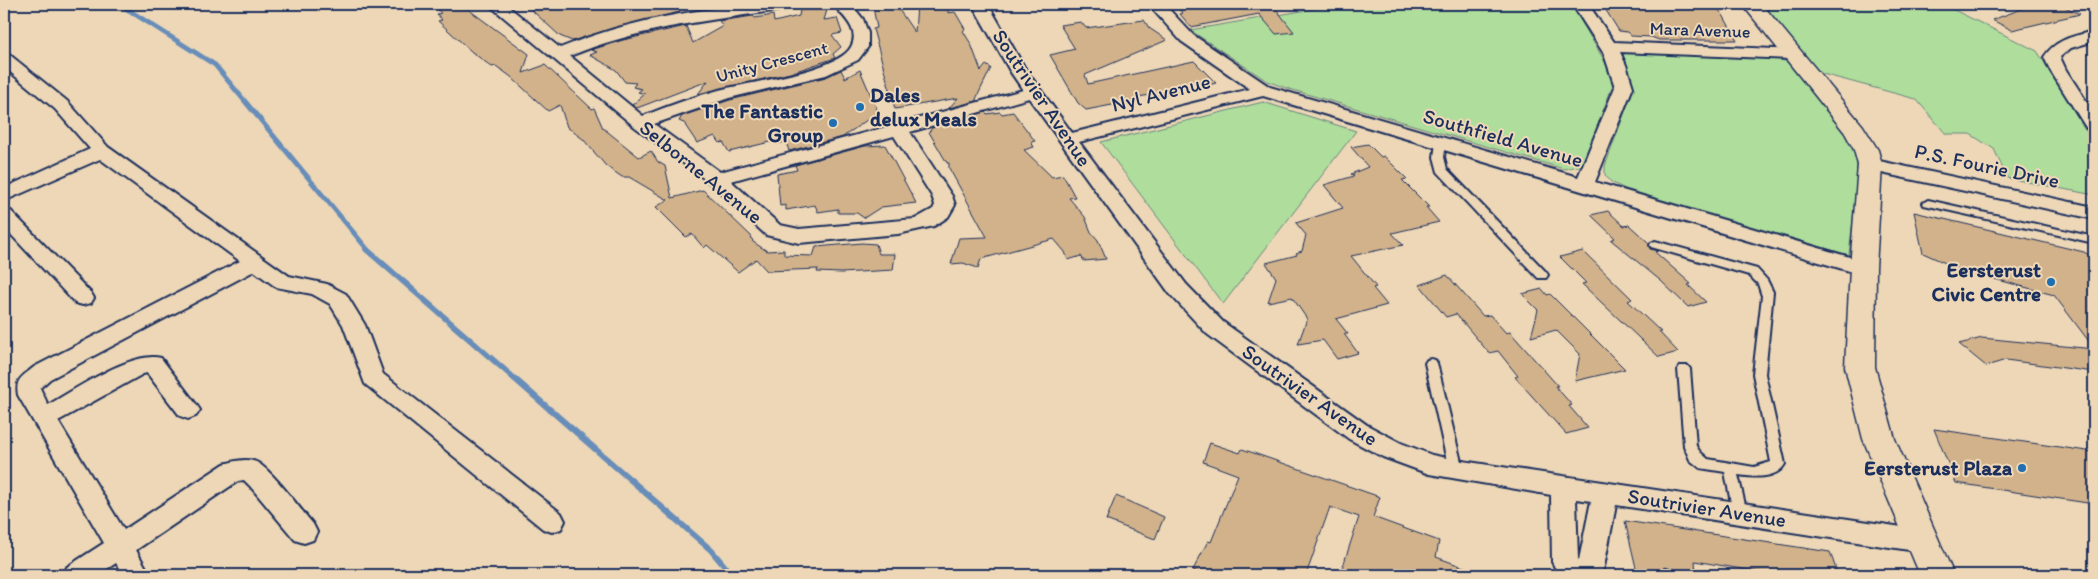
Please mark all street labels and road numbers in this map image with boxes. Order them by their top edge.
street label: Mara Avenue [1649,17,1751,43]
street label: Soutrivier Avenue [987,24,1098,171]
street label: Unity Crescent [714,36,831,88]
street label: Nyl Avenue [1109,68,1213,117]
street label: Southfield Avenue [1420,103,1586,172]
street label: Selborne Avenue [635,114,768,229]
street label: P.S. Fourie Drive [1913,138,2062,193]
street label: Soutrivier Avenue [1238,338,1383,451]
street label: Soutrivier Avenue [1626,483,1788,532]

